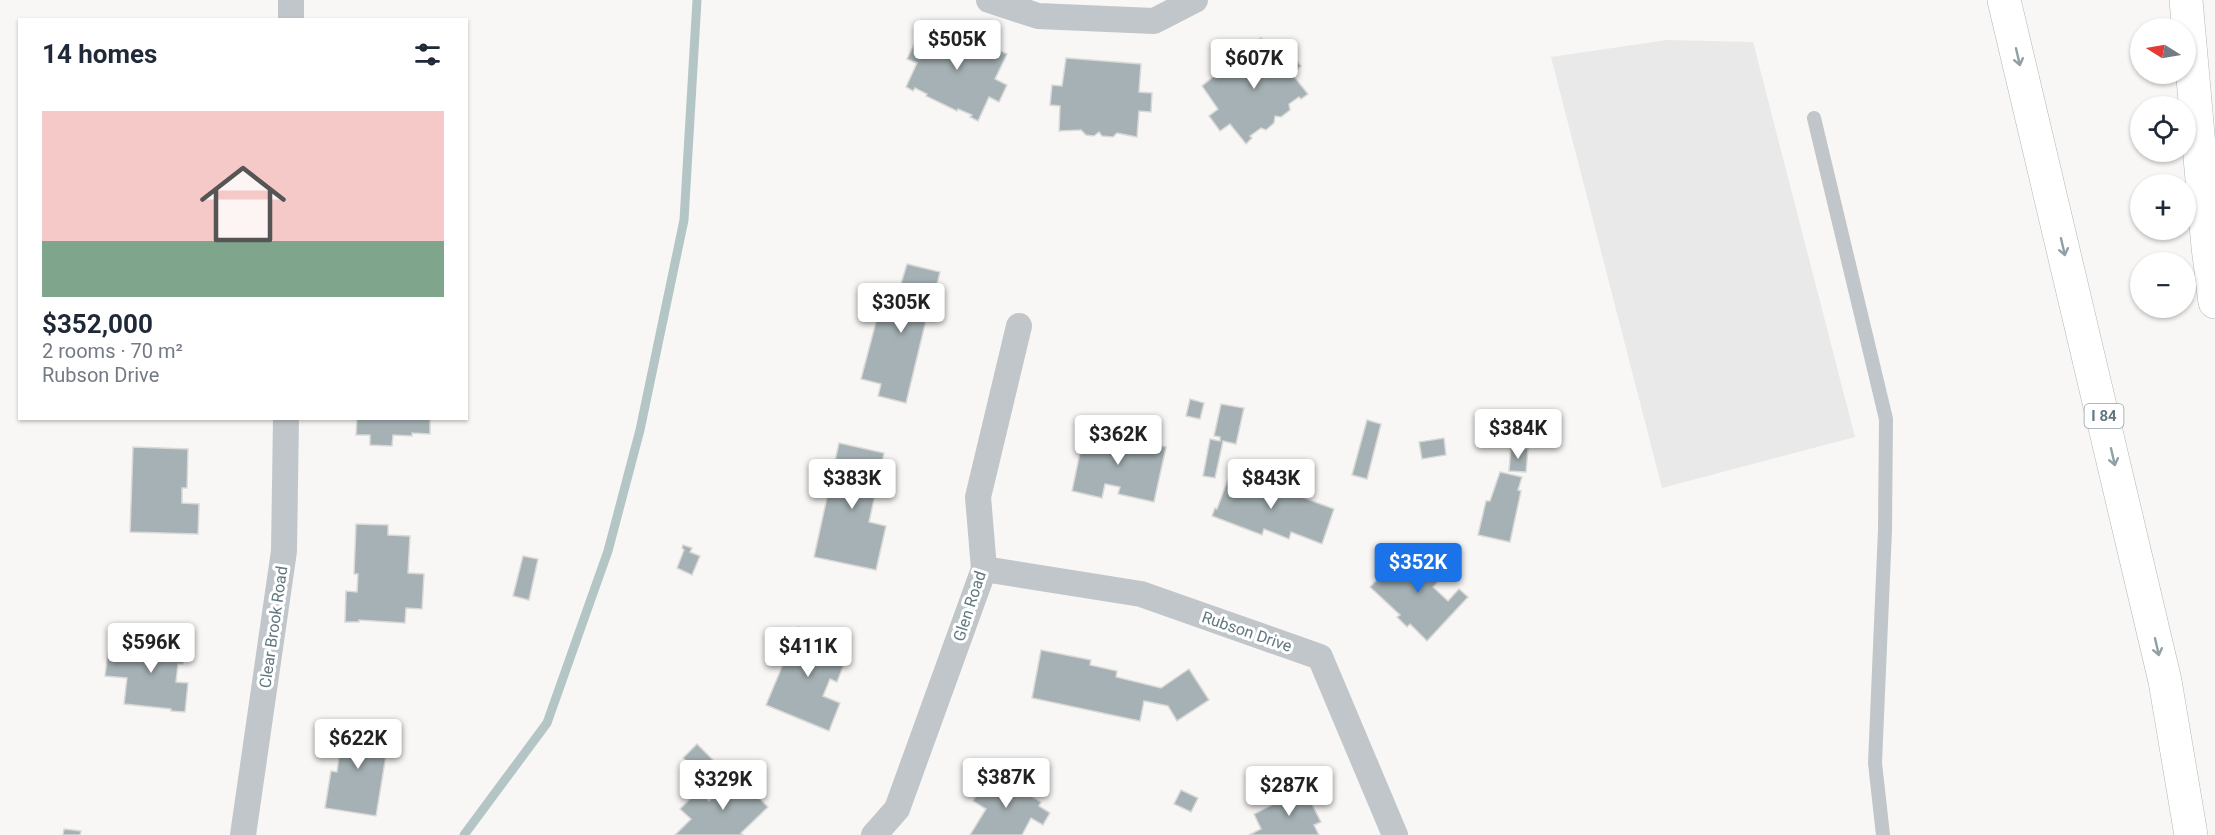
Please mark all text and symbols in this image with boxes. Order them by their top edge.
north arrow [2130,18,2196,84]
map controls [2130,18,2196,318]
pin: $505K [915,20,999,71]
text: $505K [928,27,986,51]
icon: filters [411,38,444,71]
text: 14 homes [42,39,157,69]
pin: $607K [1212,39,1296,90]
text: $607K [1225,46,1283,70]
one-way arrow [2012,47,2024,66]
button: locate [2130,96,2196,162]
icon: home [189,150,297,258]
button: + [2130,174,2196,240]
one-way arrow [2058,236,2069,256]
button: − [2130,252,2196,318]
pin: $305K [859,283,943,334]
text: $305K [872,290,930,314]
text: $352,000 [42,309,153,339]
text: 2 rooms · 70 m² [42,339,183,363]
text: Rubson Drive [42,363,159,387]
road number: I 84 [2084,404,2124,428]
pin: $384K [1476,409,1560,460]
pin: $362K [1076,415,1160,466]
text: $384K [1489,416,1547,440]
text: $362K [1089,422,1147,446]
one-way arrow [2108,446,2119,466]
pin: $383K [810,459,894,510]
pin: $843K [1229,459,1313,510]
text: $383K [823,466,881,490]
text: $843K [1242,466,1300,490]
pin: $352K [1376,543,1460,594]
text: $352K [1389,550,1447,574]
street label: Clear Brook Road [256,565,291,689]
street label: Glen Road [949,569,990,644]
street label: Rubson Drive [1199,607,1294,656]
pin: $596K [109,623,193,674]
pin: $411K [766,627,850,678]
text: $596K [122,630,180,654]
text: $411K [779,634,837,658]
one-way arrow [2151,637,2163,656]
pin: $622K [316,719,400,770]
text: $622K [329,726,387,750]
pin: $387K [964,758,1048,809]
pin: $329K [681,760,765,811]
text: $387K [977,765,1035,789]
pin: $287K [1247,766,1331,817]
text: $329K [694,767,752,791]
text: $287K [1260,773,1318,797]

